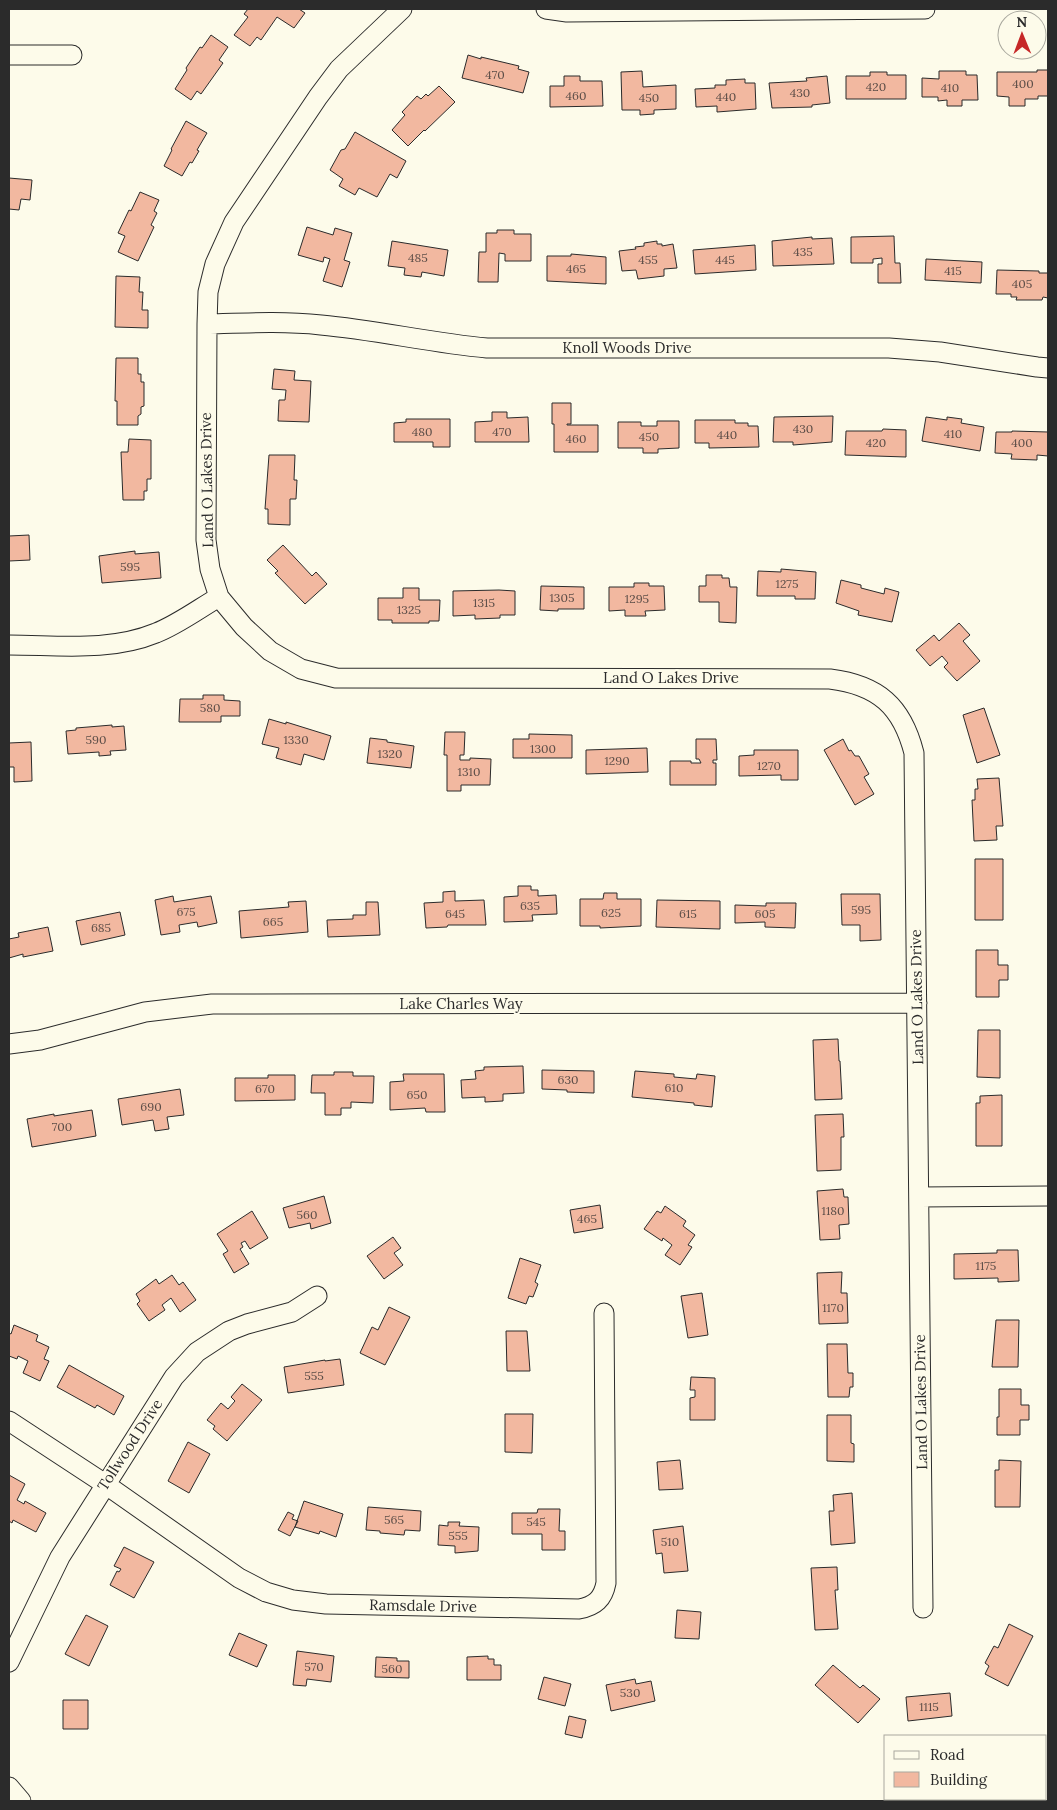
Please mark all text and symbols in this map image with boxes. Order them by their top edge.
north arrow [997,10,1047,60]
text: N [1016,13,1028,31]
house number: 470 [485,67,505,82]
house number: 400 [1012,76,1034,91]
house number: 420 [866,79,886,94]
house number: 410 [941,80,959,95]
house number: 430 [790,85,810,100]
house number: 460 [566,88,586,103]
house number: 440 [716,89,736,104]
house number: 450 [639,90,659,105]
house number: 435 [793,244,813,259]
house number: 485 [408,250,428,265]
house number: 455 [638,252,658,267]
house number: 445 [715,252,735,267]
house number: 465 [566,261,586,276]
house number: 415 [944,263,962,278]
house number: 405 [1012,276,1032,291]
street label: Knoll Woods Drive [562,338,692,357]
street label: Land O Lakes Drive [196,412,217,548]
house number: 430 [793,421,813,436]
house number: 480 [412,424,432,439]
house number: 470 [492,424,512,439]
house number: 410 [944,426,962,441]
house number: 440 [717,427,737,442]
house number: 450 [639,429,659,444]
house number: 460 [566,431,586,446]
house number: 420 [866,435,886,450]
house number: 400 [1011,435,1033,450]
house number: 595 [120,559,140,574]
house number: 1275 [776,576,798,591]
house number: 1305 [549,590,575,605]
house number: 1295 [625,591,649,606]
house number: 1315 [473,595,495,610]
house number: 1325 [397,602,421,617]
street label: Land O Lakes Drive [603,668,739,687]
house number: 580 [200,700,220,715]
house number: 590 [86,732,106,747]
house number: 1330 [283,732,309,747]
house number: 1300 [530,741,556,756]
house number: 1320 [378,746,402,761]
house number: 1290 [604,753,630,768]
house number: 1270 [757,758,781,773]
house number: 1310 [458,764,480,779]
house number: 635 [520,898,540,913]
house number: 595 [851,902,871,917]
house number: 675 [177,904,195,919]
house number: 625 [601,905,621,920]
house number: 645 [445,906,465,921]
house number: 615 [679,906,697,921]
house number: 605 [755,906,775,921]
house number: 665 [263,914,283,929]
house number: 685 [91,920,111,935]
street label: Land O Lakes Drive [906,929,927,1065]
street label: Lake Charles Way [399,994,523,1013]
house number: 630 [557,1072,579,1087]
house number: 610 [665,1080,683,1095]
house number: 670 [255,1081,275,1096]
house number: 650 [407,1087,427,1102]
house number: 690 [140,1099,162,1114]
house number: 700 [52,1119,72,1134]
house number: 1180 [822,1203,844,1218]
house number: 560 [297,1207,317,1222]
house number: 465 [577,1211,597,1226]
house number: 1175 [976,1258,996,1273]
house number: 1170 [822,1300,844,1315]
street label: Land O Lakes Drive [910,1334,931,1470]
house number: 555 [304,1368,324,1383]
street label: Tollwood Drive [93,1395,166,1494]
house number: 565 [384,1512,404,1527]
house number: 545 [526,1514,546,1529]
house number: 555 [448,1528,468,1543]
house number: 510 [661,1534,679,1549]
street label: Ramsdale Drive [369,1595,477,1616]
house number: 570 [304,1659,324,1674]
house number: 560 [382,1661,402,1676]
house number: 530 [620,1685,640,1700]
house number: 1115 [919,1699,939,1714]
legend [884,1735,1047,1800]
text: Road [930,1745,965,1764]
text: Building [930,1770,988,1789]

